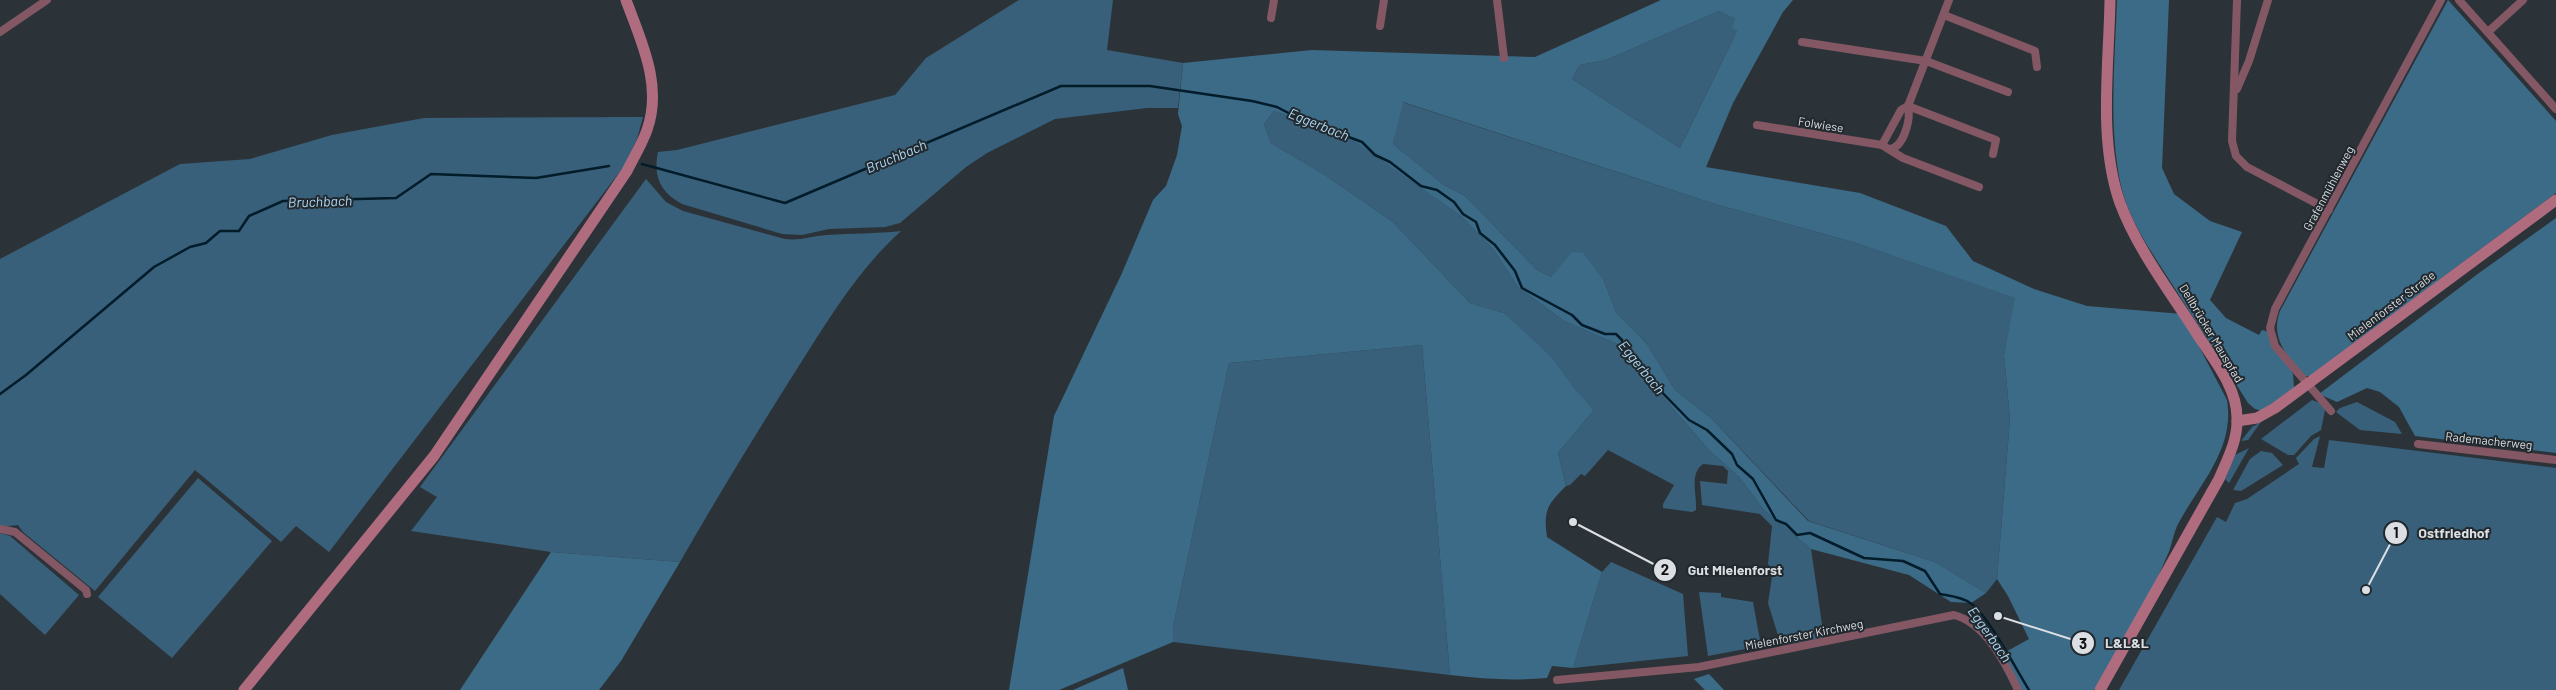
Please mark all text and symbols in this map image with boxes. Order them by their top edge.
water label: Eggerbach [1286,104,1352,144]
street label: Folwiese [1797,114,1845,134]
water label: Bruchbach [863,136,929,176]
street label: Grafenmühlenweg [2300,143,2356,233]
water label: Bruchbach [288,191,352,211]
street label: Mielenforster Straße [2344,267,2438,343]
street label: Dellbrücker Mauspfad [2177,281,2247,385]
water label: Eggerbach [1615,337,1669,397]
street label: Rademacherweg [2445,428,2533,452]
callout: Ostfriedhof [2383,518,2500,547]
text: 1 [2393,523,2399,541]
text: Ostfriedhof [2418,524,2490,541]
callout: Gut Mielenforst [1653,555,1792,584]
text: 2 [1661,560,1669,578]
text: Gut Mielenforst [1688,561,1782,578]
water label: Eggerbach [1965,603,2015,665]
street label: Mielenforster Kirchweg [1744,616,1864,652]
callout: L&L&L [2071,629,2159,658]
text: 3 [2079,634,2087,652]
text: L&L&L [2105,634,2149,651]

